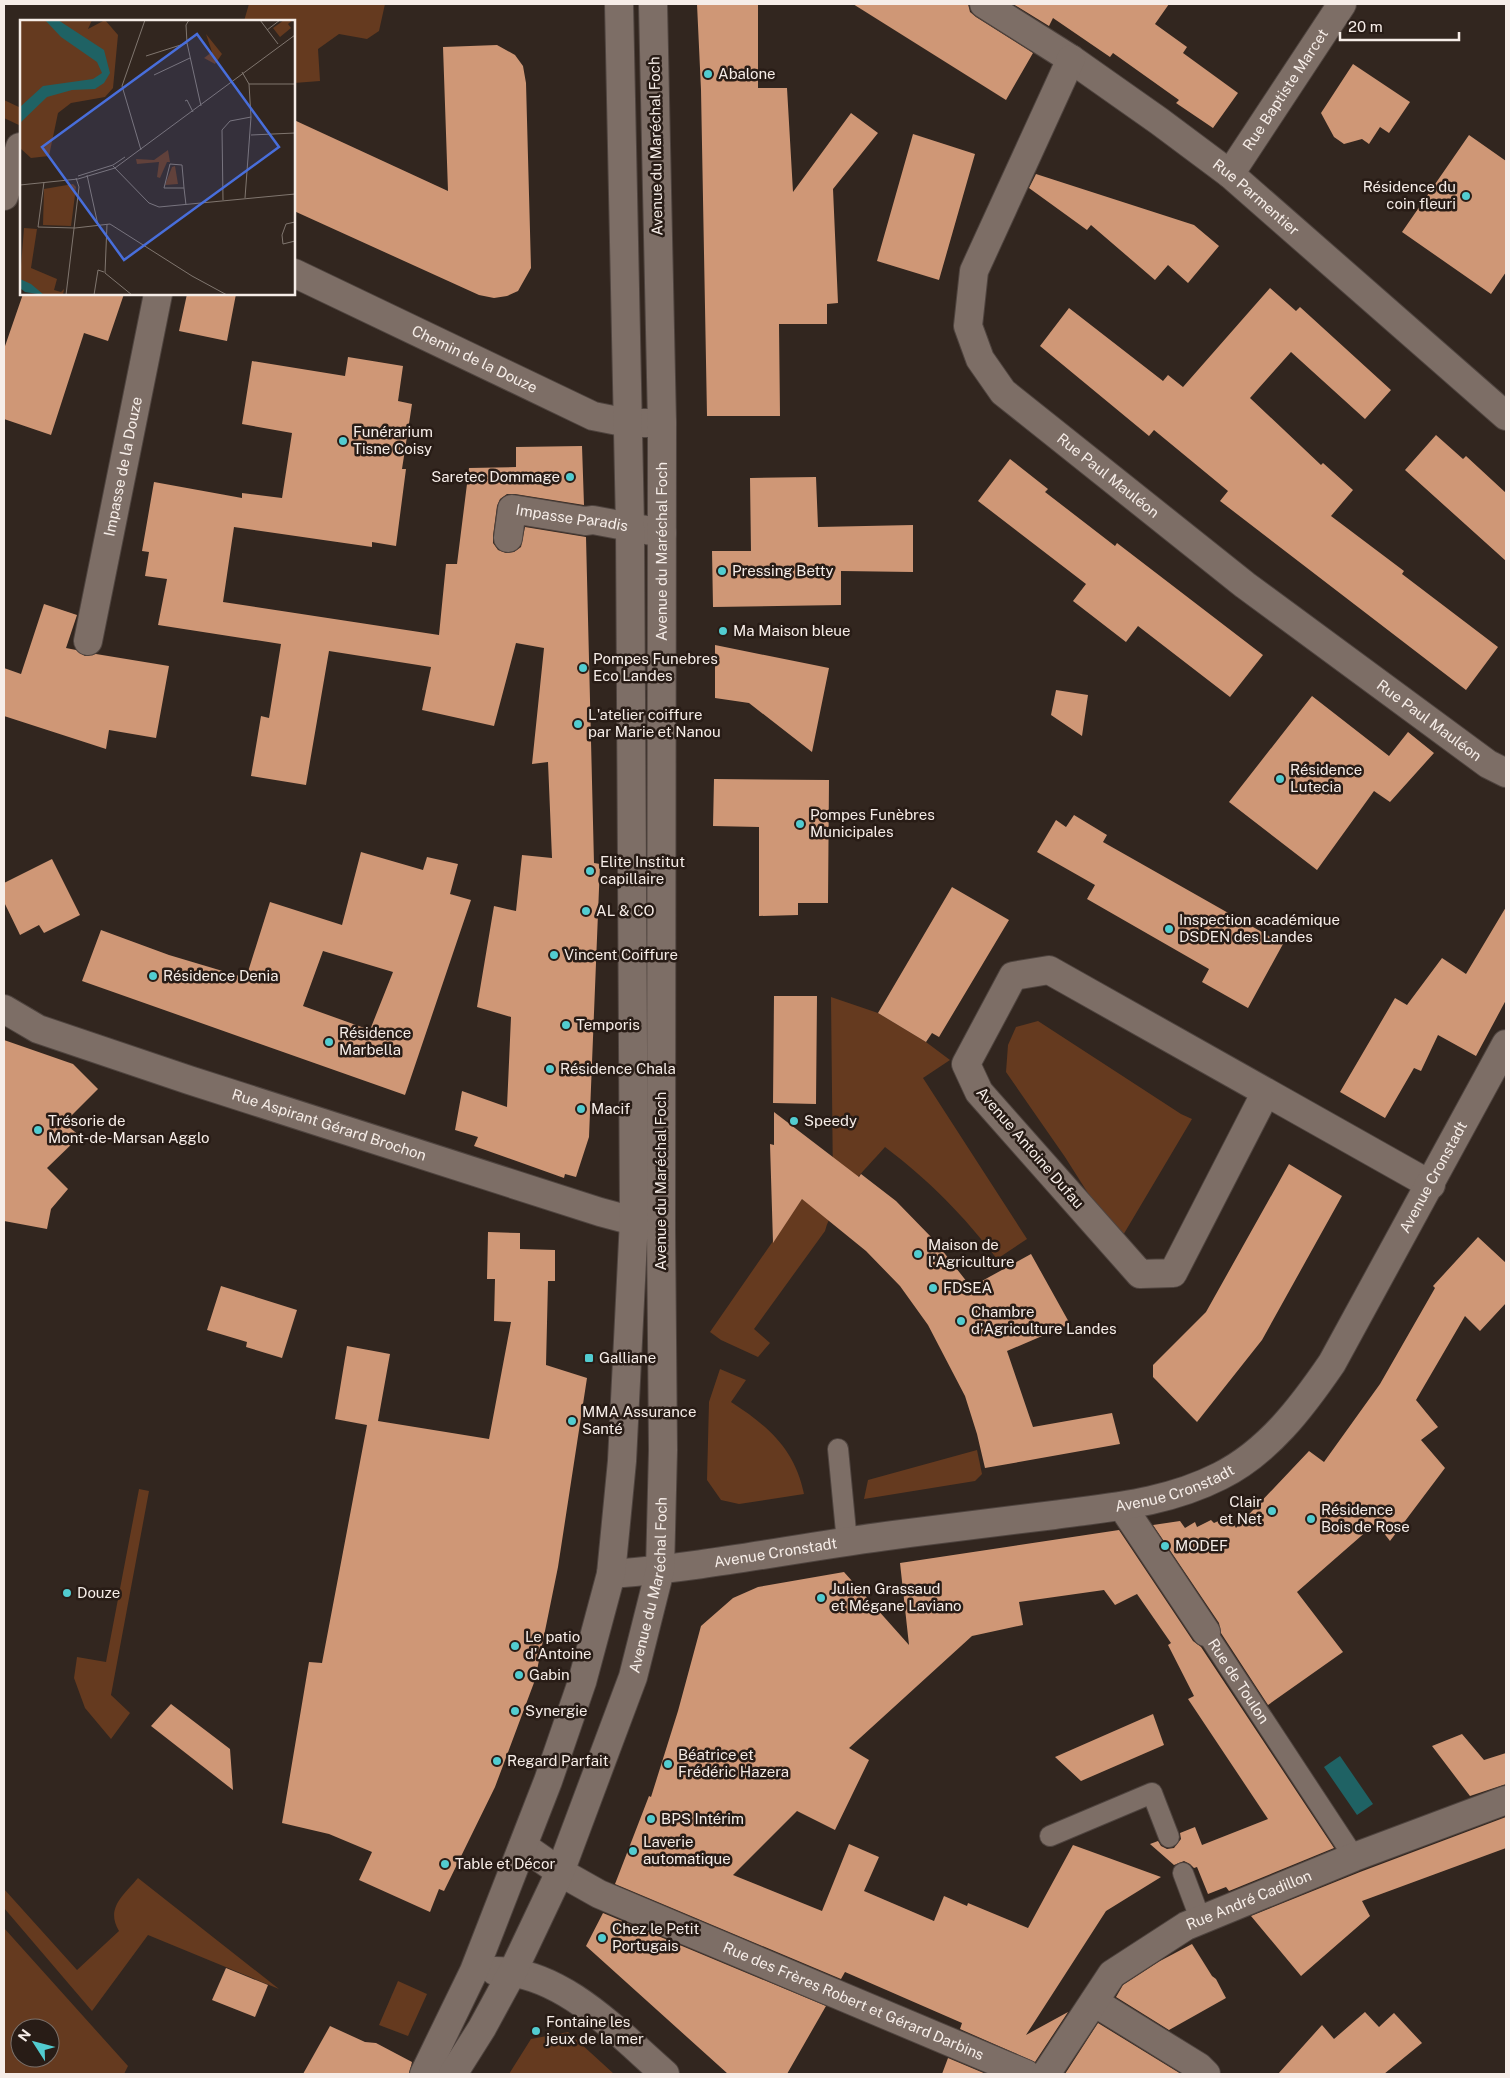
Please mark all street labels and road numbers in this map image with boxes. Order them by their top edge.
street label: Rue Baptiste Marcet [1239,25,1331,153]
street label: Avenue du Maréchal Foch [645,56,666,236]
street label: Rue Parmentier [1210,155,1303,239]
street label: Chemin de la Douze [409,322,540,396]
street label: Impasse de la Douze [100,395,145,538]
street label: Rue Paul Mauléon [1054,429,1163,521]
street label: Avenue du Maréchal Foch [653,462,670,641]
street label: Impasse Paradis [515,501,629,534]
street label: Rue Paul Mauléon [1374,676,1485,764]
street label: Avenue Antoine Dufau [973,1084,1088,1212]
street label: Rue Aspirant Gérard Brochon [230,1085,429,1164]
street label: Avenue du Maréchal Foch [652,1092,669,1270]
street label: Avenue Cronstadt [1396,1118,1470,1236]
street label: Avenue Cronstadt [1114,1461,1237,1515]
street label: Avenue du Maréchal Foch [625,1497,670,1675]
street label: Avenue Cronstadt [713,1534,838,1570]
street label: Rue de Toulon [1205,1635,1273,1727]
street label: Rue André Cadillon [1183,1866,1314,1933]
street label: Rue des Frères Robert et Gérard Darbins [721,1938,987,2063]

